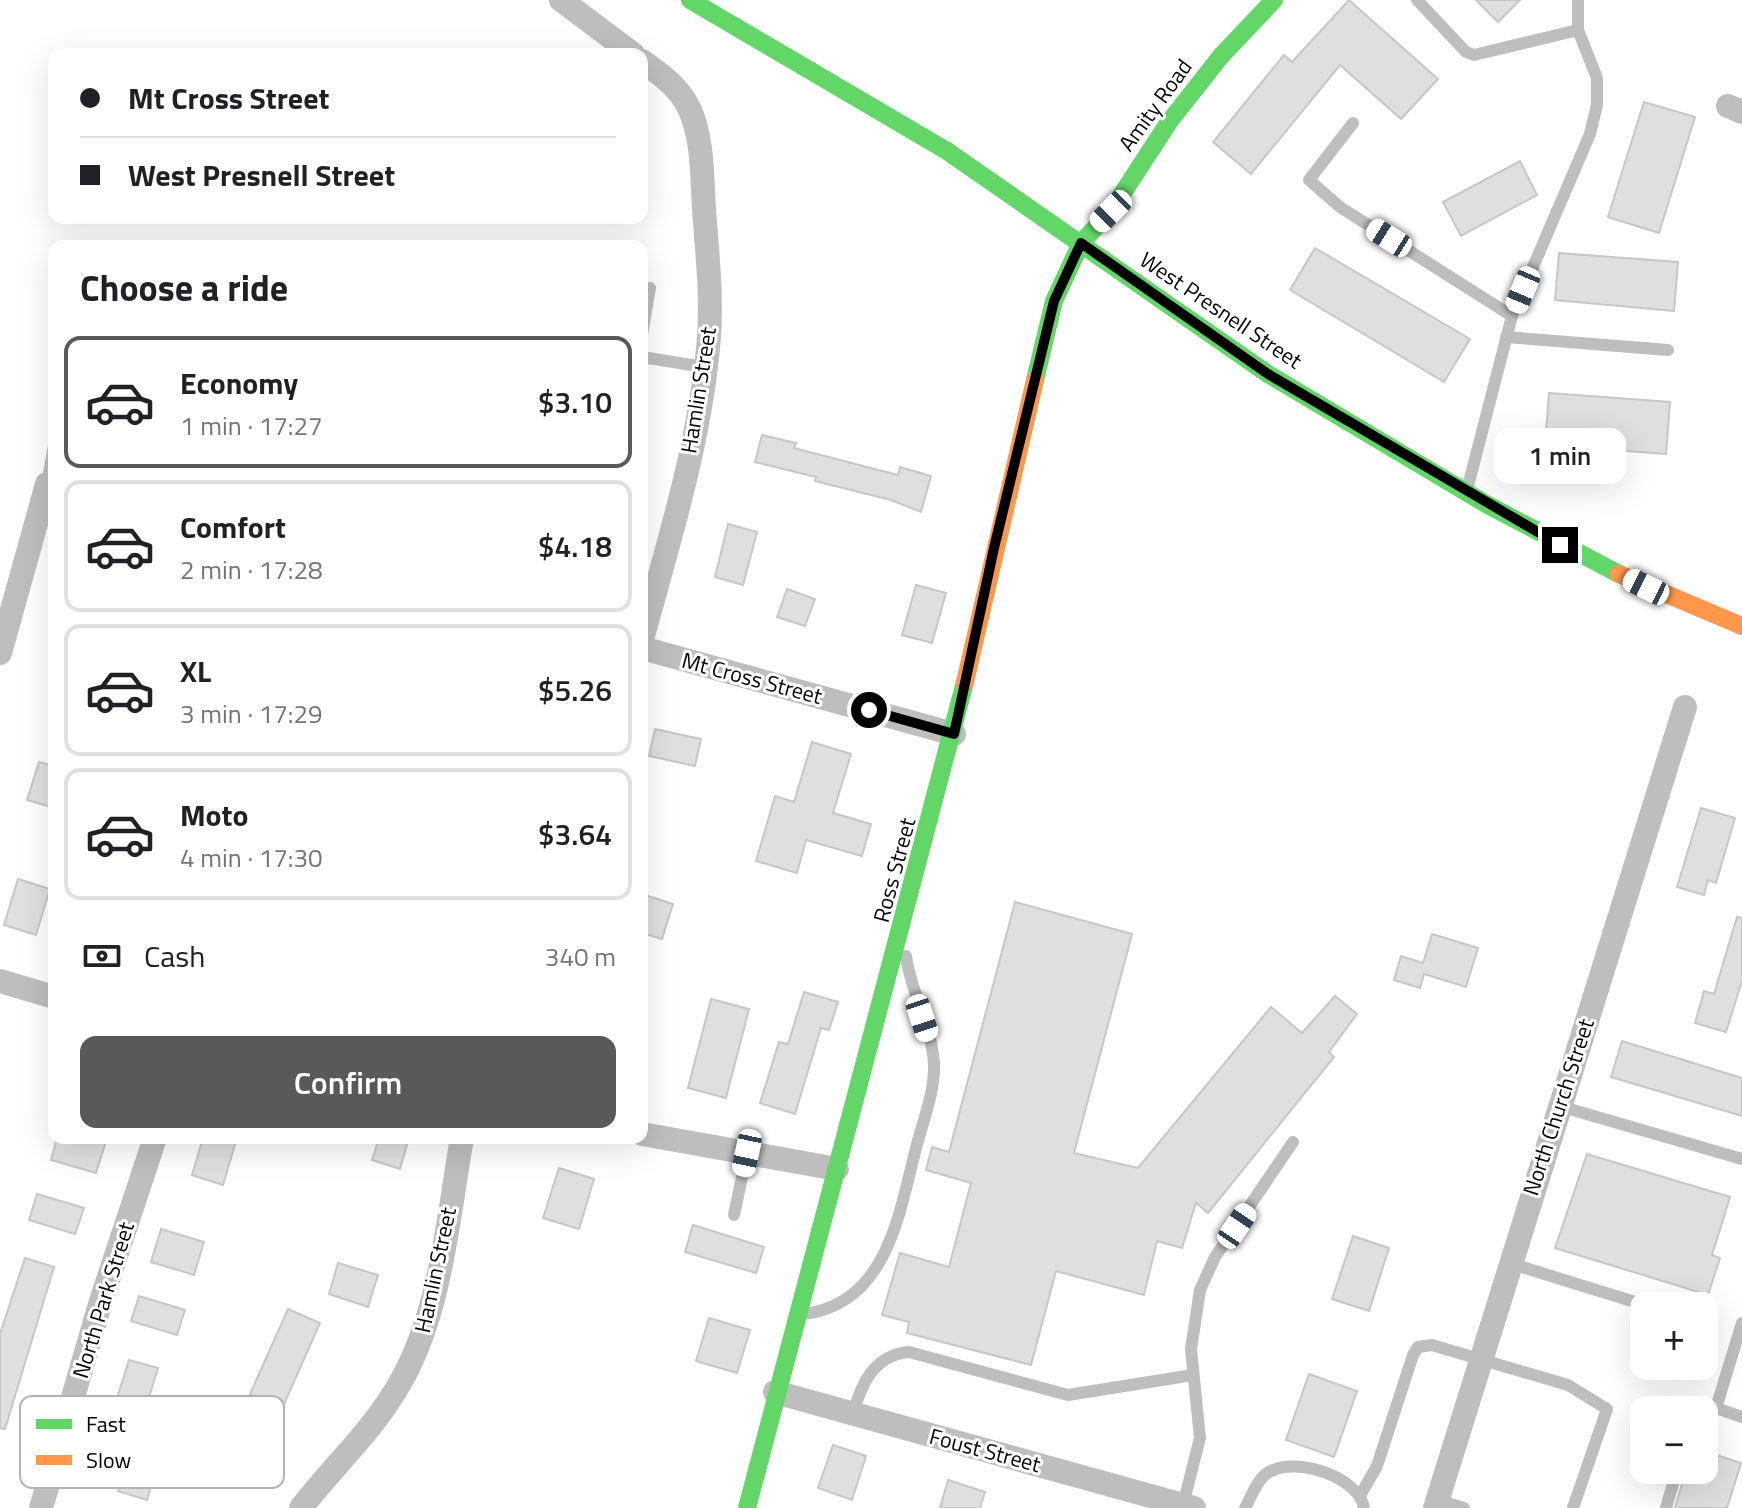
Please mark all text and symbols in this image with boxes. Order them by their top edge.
street label: Amity Road [1110,52,1200,158]
text: Mt Cross Street [128,75,329,121]
text: West Presnell Street [128,152,395,198]
car [1086,186,1136,236]
car [1362,215,1416,261]
street label: West Presnell Street [1133,243,1309,377]
text: Choose a ride [80,260,288,315]
car [1503,263,1543,317]
street label: Hamlin Street [671,324,725,456]
text: Economy [180,360,298,406]
icon: car [84,366,156,438]
text: $3.10 [538,379,612,425]
text: 1 min · 17:27 [180,406,323,445]
callout: 1 min [1494,429,1626,485]
text: 1 min [1529,436,1591,475]
text: Comfort [180,504,286,550]
icon: car [84,510,156,582]
text: $4.18 [538,523,612,569]
route end [1542,527,1578,563]
text: 2 min · 17:28 [180,550,323,589]
car [1619,566,1673,608]
street label: Mt Cross Street [678,643,826,713]
text: XL [180,648,211,694]
icon: car [84,654,156,726]
text: $5.26 [538,667,612,713]
route start [851,692,887,728]
text: 3 min · 17:29 [180,694,323,733]
text: Moto [180,792,248,838]
icon: car [84,798,156,870]
text: $3.64 [538,811,612,857]
street label: Ross Street [864,814,924,926]
text: 4 min · 17:30 [180,838,323,877]
text: Cash [144,933,205,979]
icon: cash [80,934,124,978]
text: 340 m [545,937,616,976]
car [903,991,941,1045]
street label: North Church Street [1513,1014,1603,1200]
button: Confirm [80,1036,616,1128]
car [730,1127,764,1179]
car [1214,1199,1260,1253]
street label: Hamlin Street [405,1204,465,1336]
street label: North Park Street [63,1217,143,1382]
map controls [1630,1292,1718,1484]
button: + [1630,1292,1718,1380]
legend [20,1396,284,1488]
button: − [1630,1396,1718,1484]
text: Fast [86,1407,126,1441]
street label: Foust Street [926,1419,1045,1481]
text: Slow [86,1443,132,1477]

